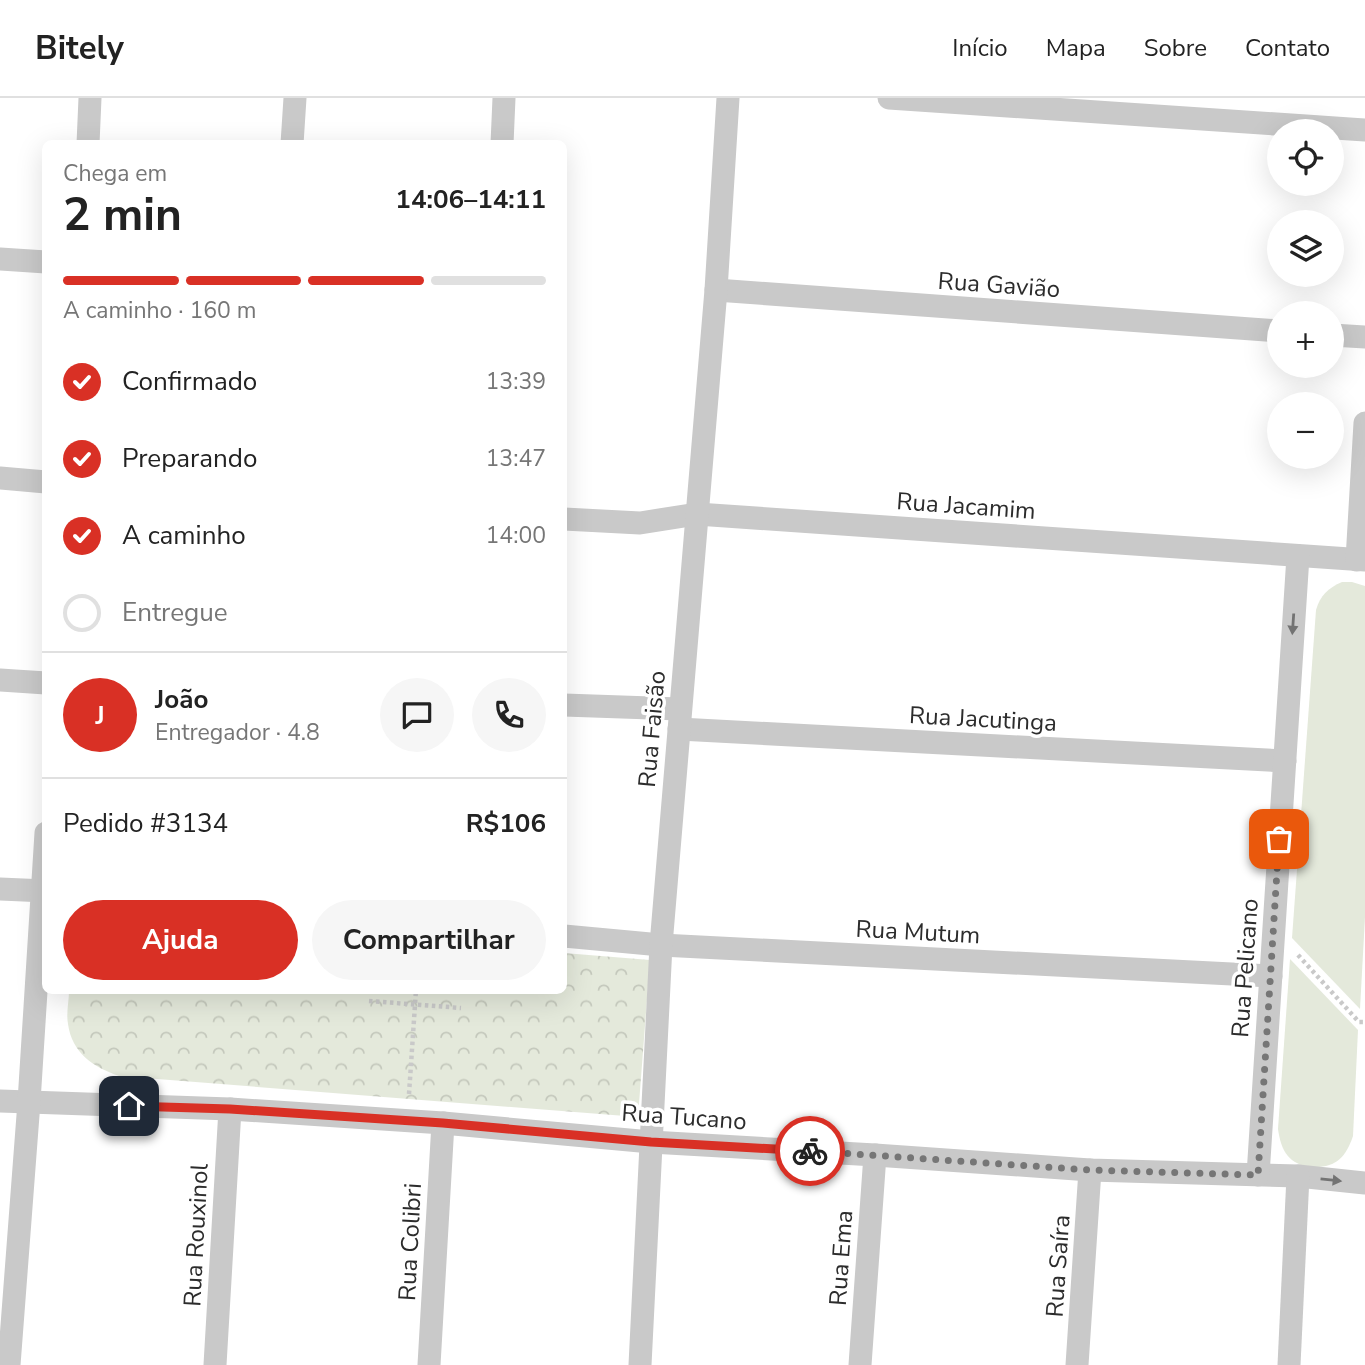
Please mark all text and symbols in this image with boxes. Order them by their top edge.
text: Bitely [35,26,124,71]
text: Início [952,32,1008,64]
text: Mapa [1046,32,1106,64]
text: Sobre [1144,32,1207,64]
text: Contato [1245,32,1330,64]
map controls [1267,119,1344,469]
button: locate [1267,119,1344,196]
text: Chega em [63,158,167,189]
text: 14:06–14:11 [395,182,546,217]
text: 2 min [63,183,182,246]
button: layers [1267,210,1344,287]
street label: Rua Gavião [937,265,1061,305]
text: A caminho · 160 m [63,295,256,326]
button: + [1267,301,1344,378]
icon: check [63,363,101,401]
text: Confirmado [122,364,257,399]
text: 13:39 [486,366,546,397]
button: − [1267,392,1344,469]
icon: check [63,440,101,478]
text: Preparando [122,441,257,476]
text: 13:47 [486,443,546,474]
street label: Rua Jacamim [895,485,1037,527]
icon: check [63,517,101,555]
text: A caminho [122,518,246,553]
text: 14:00 [486,520,546,551]
text: Entregue [122,595,228,630]
one-way arrow [1288,613,1299,635]
street label: Rua Faisão [631,669,673,789]
button: chat [380,678,454,752]
button: phone [472,678,546,752]
text: João [155,682,208,717]
text: J [95,698,105,733]
street label: Rua Jacutinga [908,699,1058,739]
text: Entregador · 4.8 [155,717,320,748]
text: Pedido #3134 [63,806,228,841]
text: R$106 [466,806,546,841]
pin [1249,809,1309,869]
icon: bag [1260,820,1298,858]
street label: Rua Pelicano [1224,897,1266,1039]
button: Ajuda [63,900,298,980]
button: Compartilhar [312,900,546,980]
street label: Rua Mutum [855,913,981,951]
pin [99,1076,159,1136]
icon: home [110,1087,148,1125]
street label: Rua Tucano [620,1097,748,1137]
courier [775,1116,845,1186]
icon: bike [791,1132,829,1170]
street label: Rua Rouxinol [176,1163,216,1307]
one-way arrow [1321,1174,1343,1185]
street label: Rua Colibri [391,1182,429,1302]
street label: Rua Ema [822,1209,860,1307]
street label: Rua Saíra [1038,1214,1078,1318]

